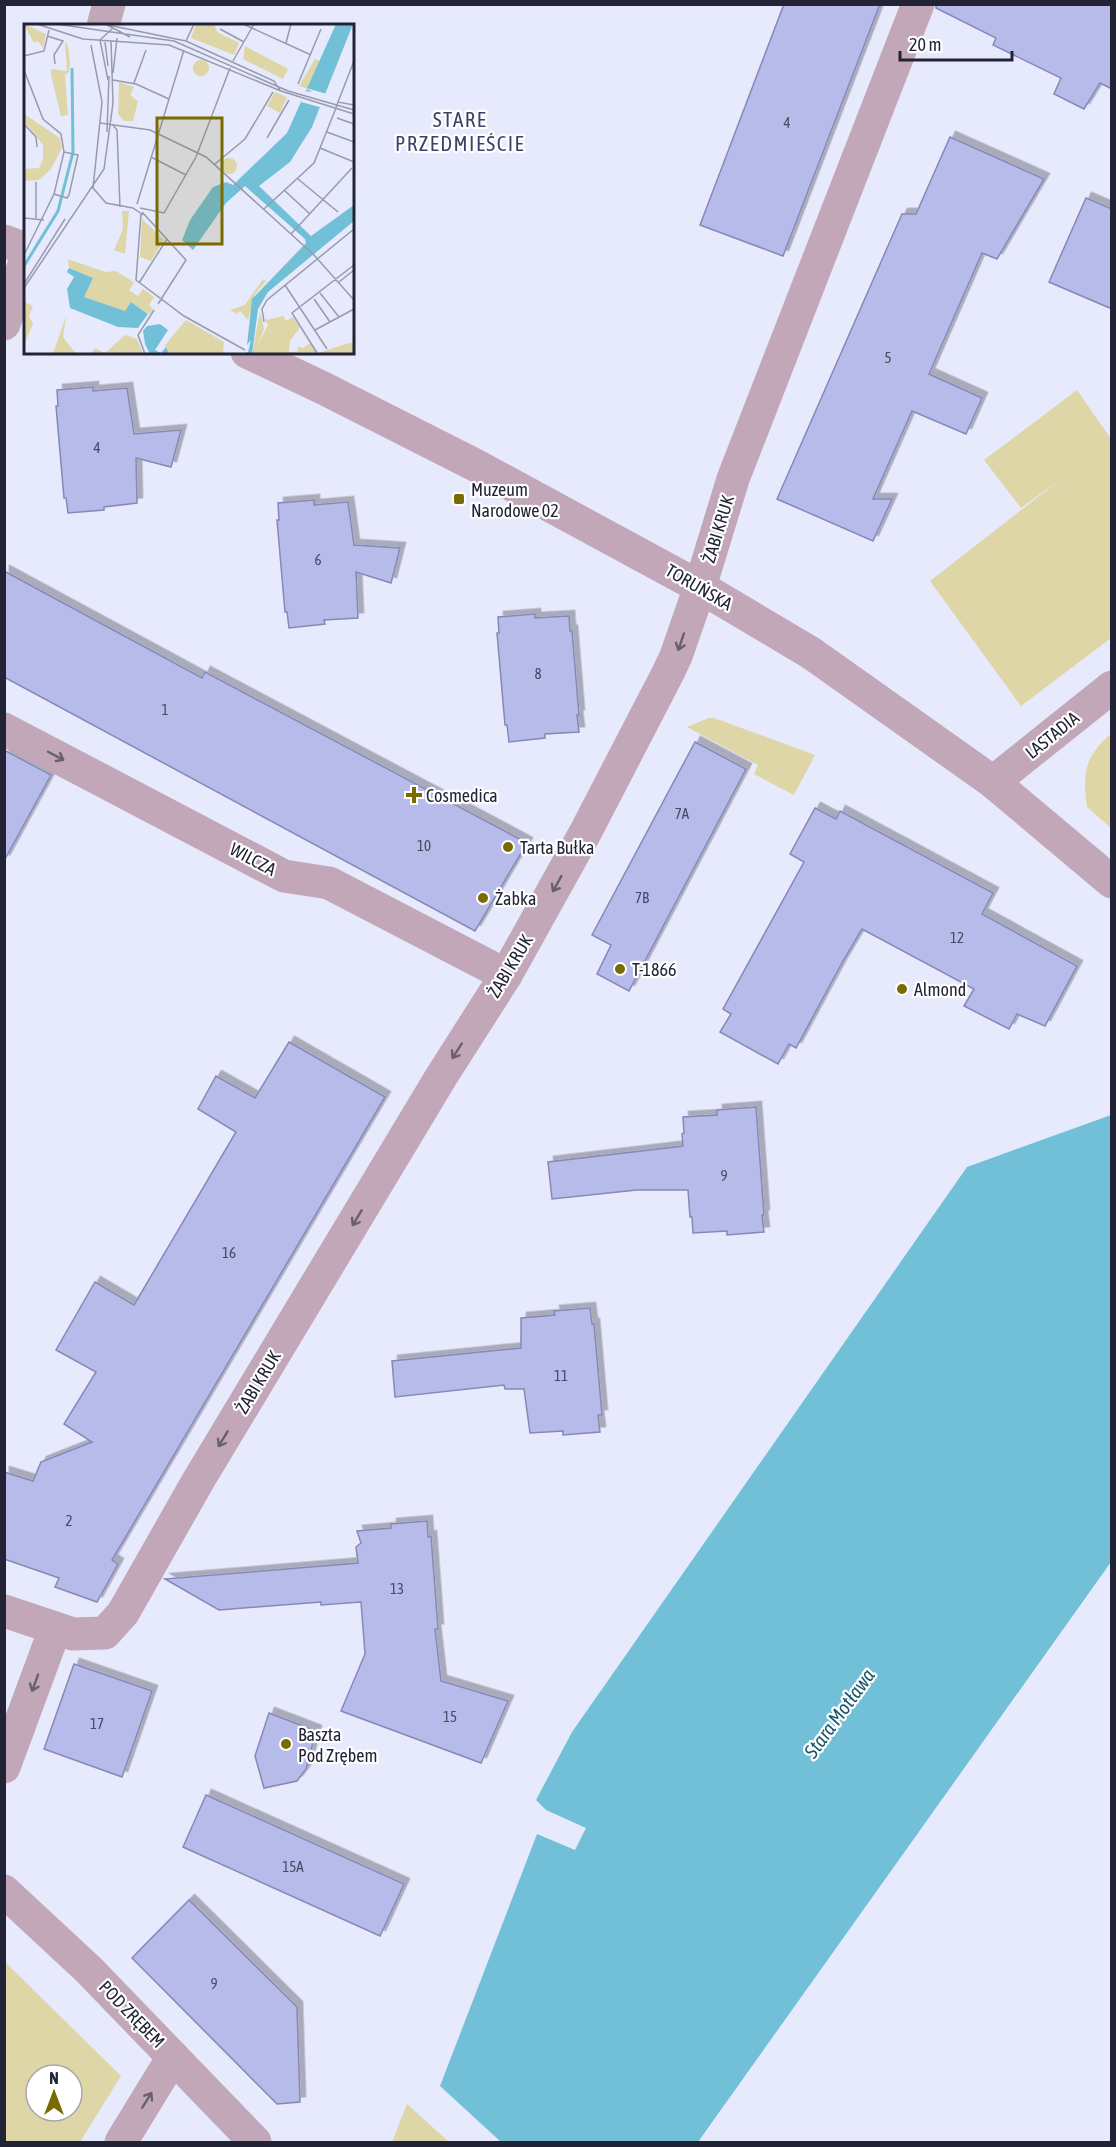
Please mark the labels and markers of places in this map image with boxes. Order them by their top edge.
place label: Muzeum Narodowe 02 [471,479,559,521]
marker: Muzeum Narodowe 02 [452,492,466,506]
place label: Cosmedica [426,785,498,806]
marker: Cosmedica [407,788,421,802]
place label: Tarta Bułka [520,837,594,858]
marker: Tarta Bułka [501,840,515,854]
place label: Żabka [495,888,536,909]
marker: Żabka [476,891,490,905]
place label: T-1866 [632,959,676,980]
marker: T-1866 [613,962,627,976]
place label: Almond [914,979,966,1000]
marker: Almond [895,982,909,996]
place label: Baszta Pod Zrębem [298,1724,377,1766]
marker: Baszta Pod Zrębem [279,1737,293,1751]

